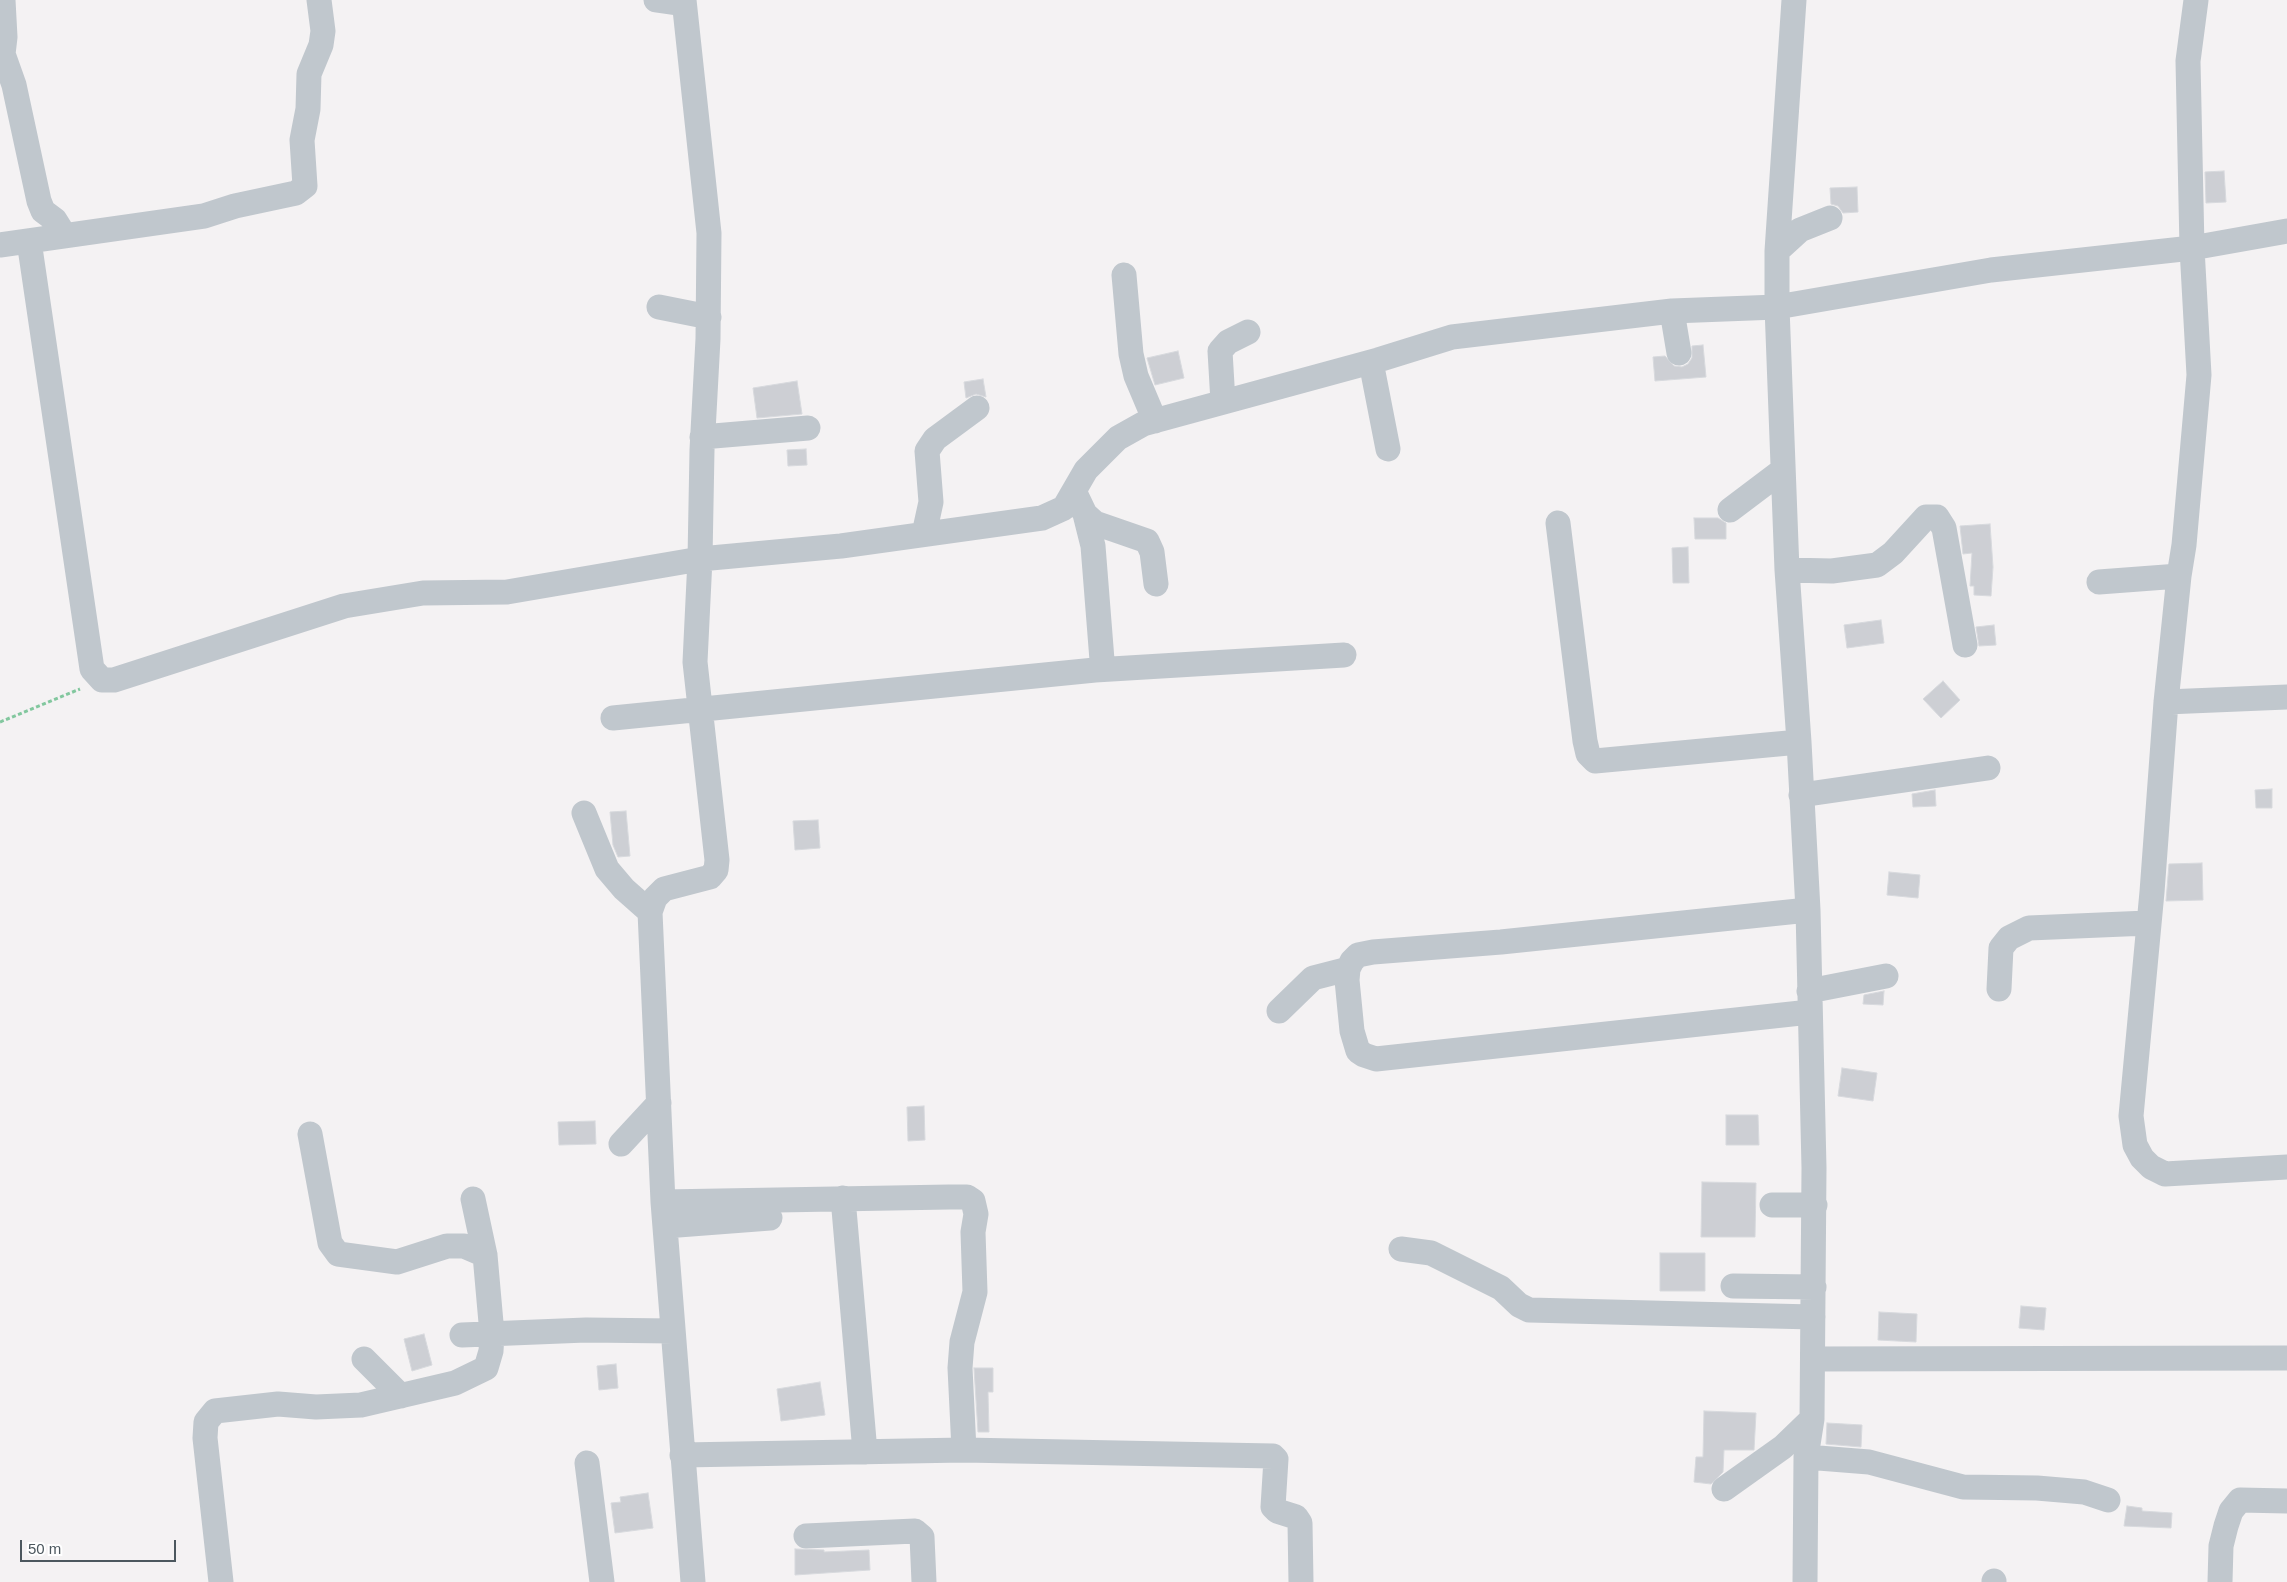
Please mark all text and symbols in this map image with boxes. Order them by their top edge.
scale bar [22,1530,179,1562]
text: 50 m [28,1540,61,1557]

